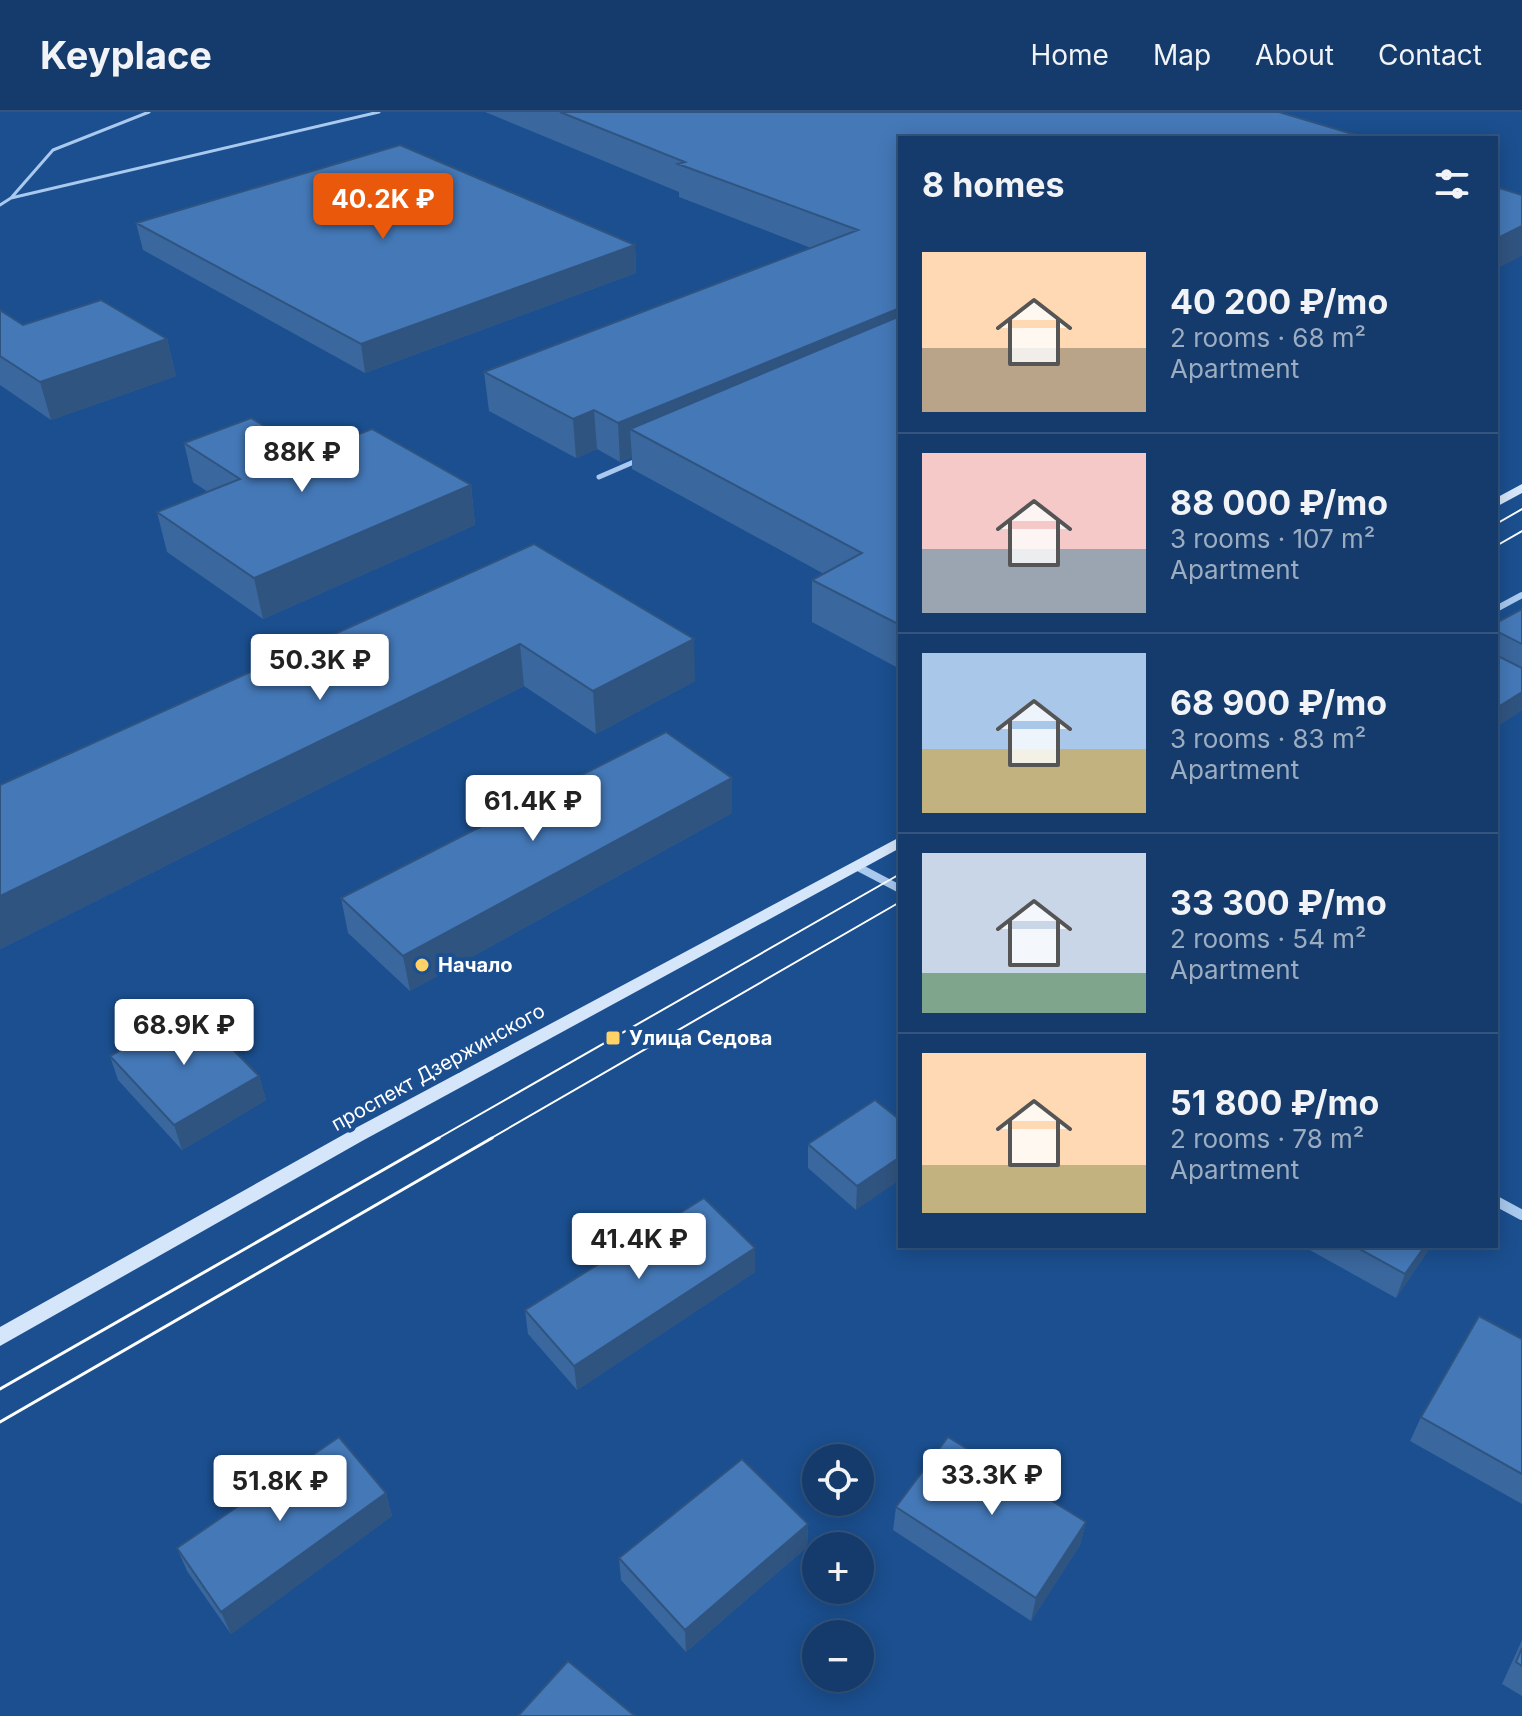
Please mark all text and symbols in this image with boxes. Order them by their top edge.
text: Keyplace [40,32,212,78]
text: Home [1030,38,1109,72]
text: Map [1153,38,1211,72]
text: About [1255,38,1334,72]
text: Contact [1378,38,1482,72]
icon: filters [1430,162,1474,206]
text: 8 homes [922,164,1065,205]
pin: 40.2K ₽ [309,173,457,241]
text: 40.2K ₽ [331,183,435,214]
text: 40 200 ₽/mo [1170,281,1388,322]
icon: home [986,284,1082,380]
text: 2 rooms · 68 m² [1170,322,1366,353]
text: Apartment [1170,353,1299,384]
pin: 88K ₽ [246,426,358,494]
text: 88K ₽ [263,436,341,467]
text: 88 000 ₽/mo [1170,482,1388,523]
icon: home [986,485,1082,581]
text: 3 rooms · 107 m² [1170,523,1375,554]
text: Apartment [1170,554,1299,585]
pin: 50.3K ₽ [246,634,394,702]
text: 50.3K ₽ [269,644,371,675]
text: 68 900 ₽/mo [1170,682,1387,723]
icon: home [986,685,1082,781]
text: 3 rooms · 83 m² [1170,723,1366,754]
text: Apartment [1170,754,1299,785]
pin: 61.4K ₽ [459,775,607,843]
text: 61.4K ₽ [484,785,582,816]
text: 33 300 ₽/mo [1170,882,1387,923]
icon: home [986,885,1082,981]
text: 2 rooms · 54 m² [1170,923,1367,954]
place label: Начало [438,953,513,977]
text: Apartment [1170,954,1299,985]
marker: Начало [413,956,431,974]
street label: проспект Дзержинского [327,998,549,1136]
pin: 68.9K ₽ [110,999,258,1067]
text: 68.9K ₽ [133,1009,235,1040]
place label: Улица Седова [629,1026,772,1050]
marker: Улица Седова [604,1029,622,1047]
text: 51 800 ₽/mo [1170,1082,1379,1123]
icon: home [986,1085,1082,1181]
text: 2 rooms · 78 m² [1170,1123,1364,1154]
text: Apartment [1170,1154,1299,1185]
pin: 41.4K ₽ [565,1213,713,1281]
text: 41.4K ₽ [590,1223,688,1254]
map controls [802,1444,874,1692]
button: locate [802,1444,874,1516]
pin: 33.3K ₽ [918,1449,1066,1517]
pin: 51.8K ₽ [206,1455,354,1523]
text: 33.3K ₽ [941,1459,1043,1490]
text: 51.8K ₽ [232,1465,328,1496]
button: + [802,1532,874,1604]
button: − [802,1620,874,1692]

